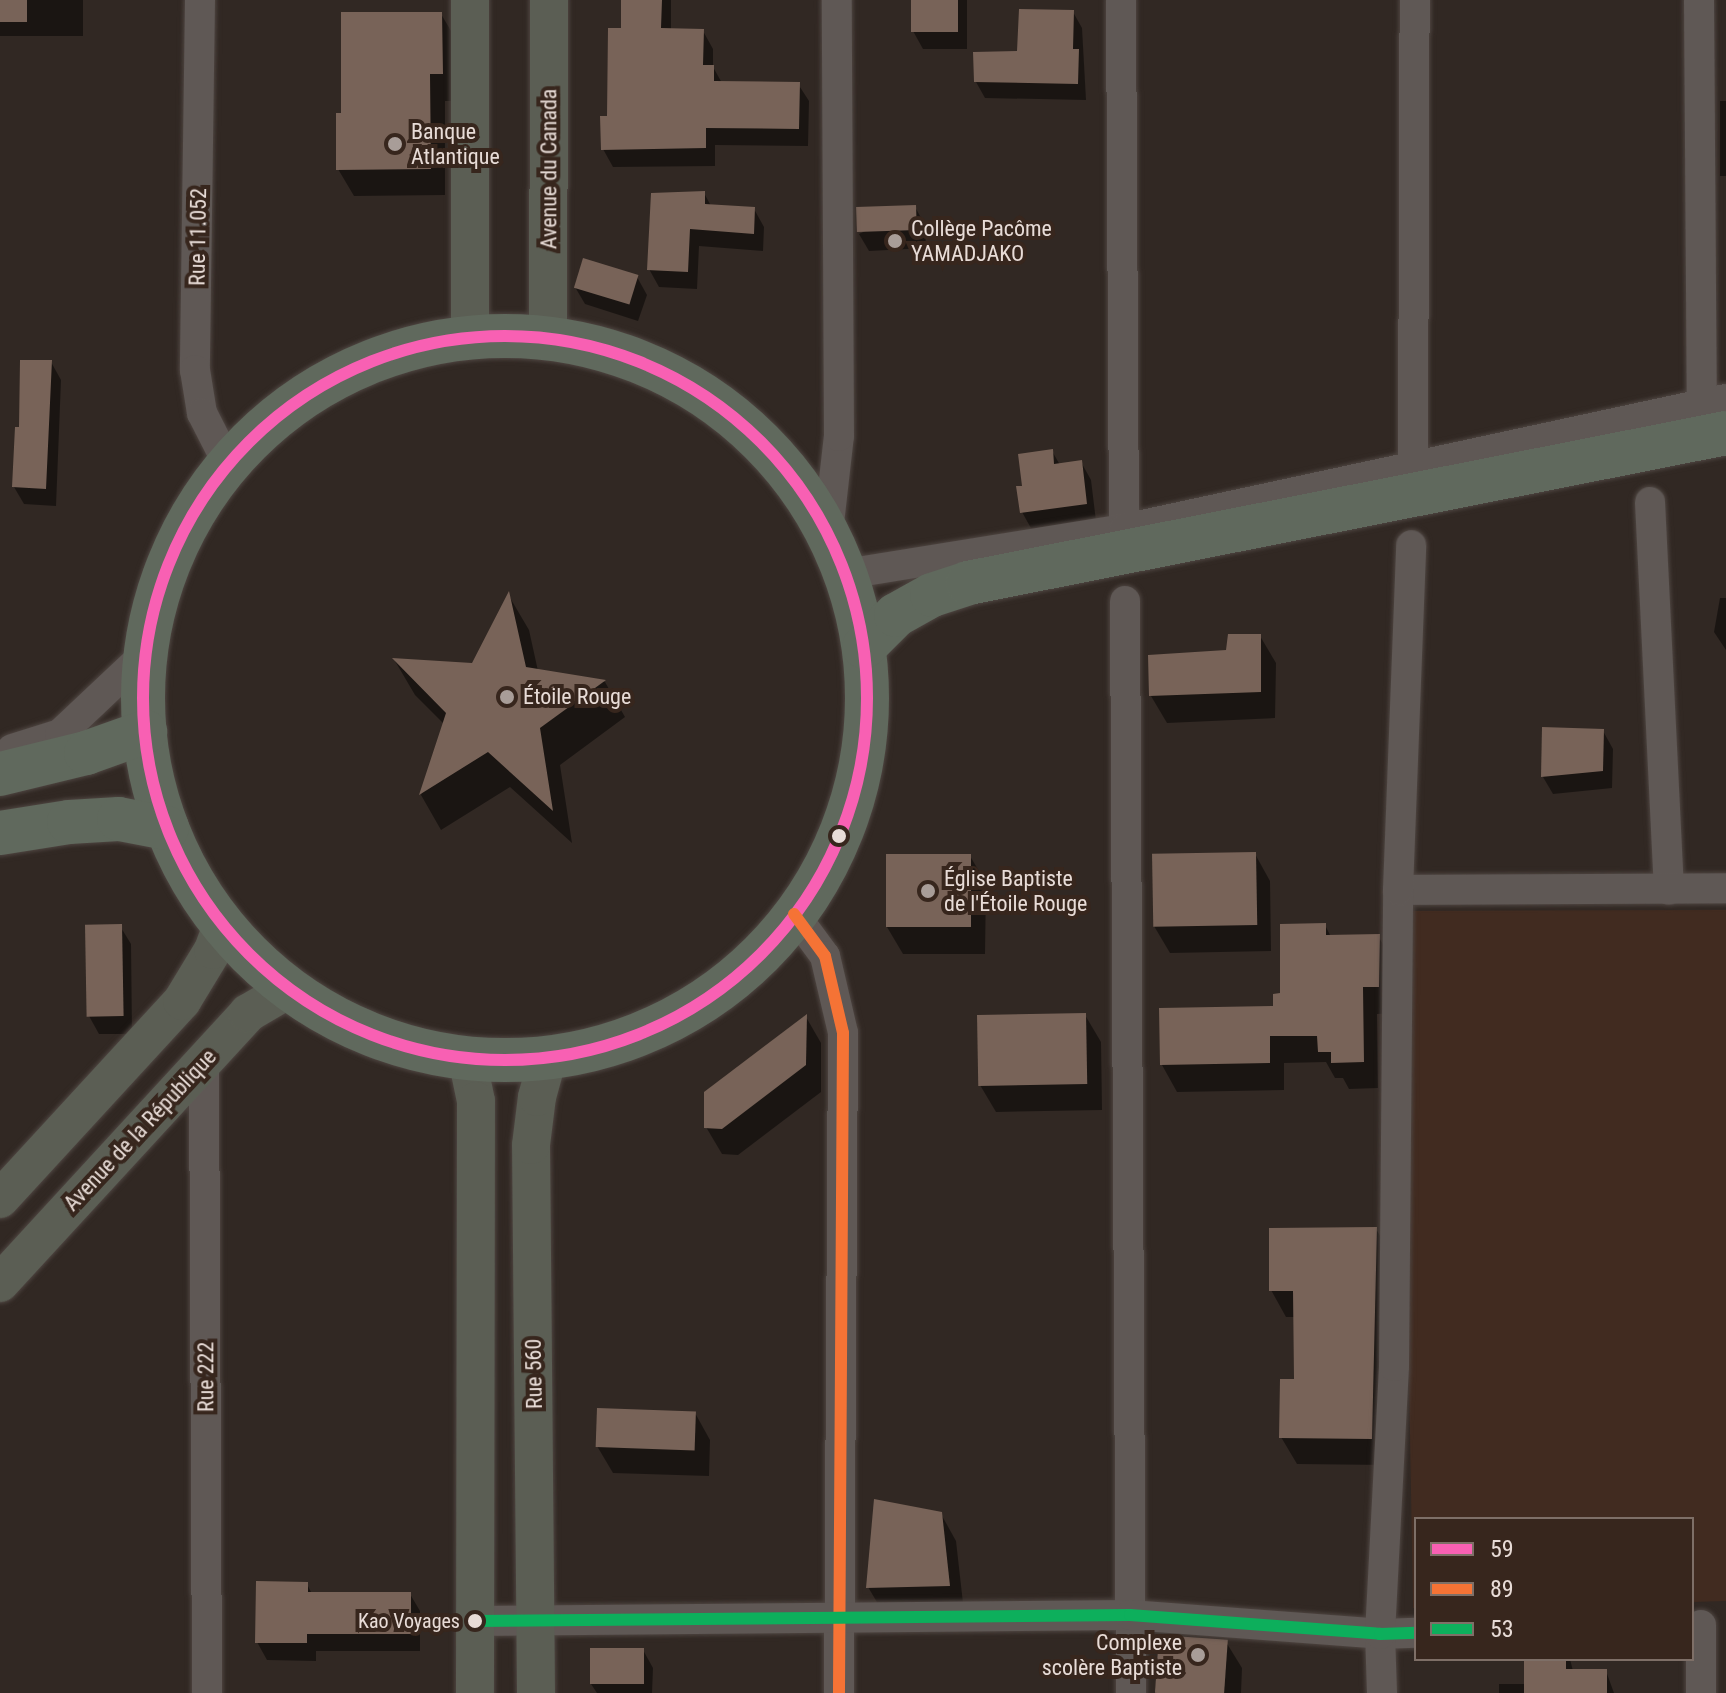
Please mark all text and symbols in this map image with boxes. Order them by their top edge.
street label: Avenue du Canada [536,89,562,249]
place label: Banque Atlantique [411,118,500,170]
marker: Banque Atlantique [386,135,404,153]
street label: Rue 11.052 [184,188,212,286]
place label: Collège Pacôme YAMADJAKO [911,215,1052,266]
marker: Collège Pacôme YAMADJAKO [886,232,904,250]
place label: Étoile Rouge [523,684,631,710]
marker: Étoile Rouge [498,688,516,706]
unlabelled marker [831,828,847,844]
place label: Église Baptiste de l'Étoile Rouge [944,865,1087,916]
marker: Église Baptiste de l'Étoile Rouge [919,882,937,900]
street label: Avenue de la République [58,1044,222,1216]
street label: Rue 560 [520,1339,548,1409]
street label: Rue 222 [193,1342,219,1412]
legend [1414,1517,1694,1661]
text: 59 [1490,1535,1514,1563]
text: 89 [1490,1575,1514,1603]
place label: Kao Voyages [358,1609,460,1633]
marker: Kao Voyages [467,1613,483,1629]
text: 53 [1490,1615,1514,1643]
place label: Complexe scolère Baptiste [1042,1629,1182,1680]
marker: Complexe scolère Baptiste [1189,1646,1207,1664]

